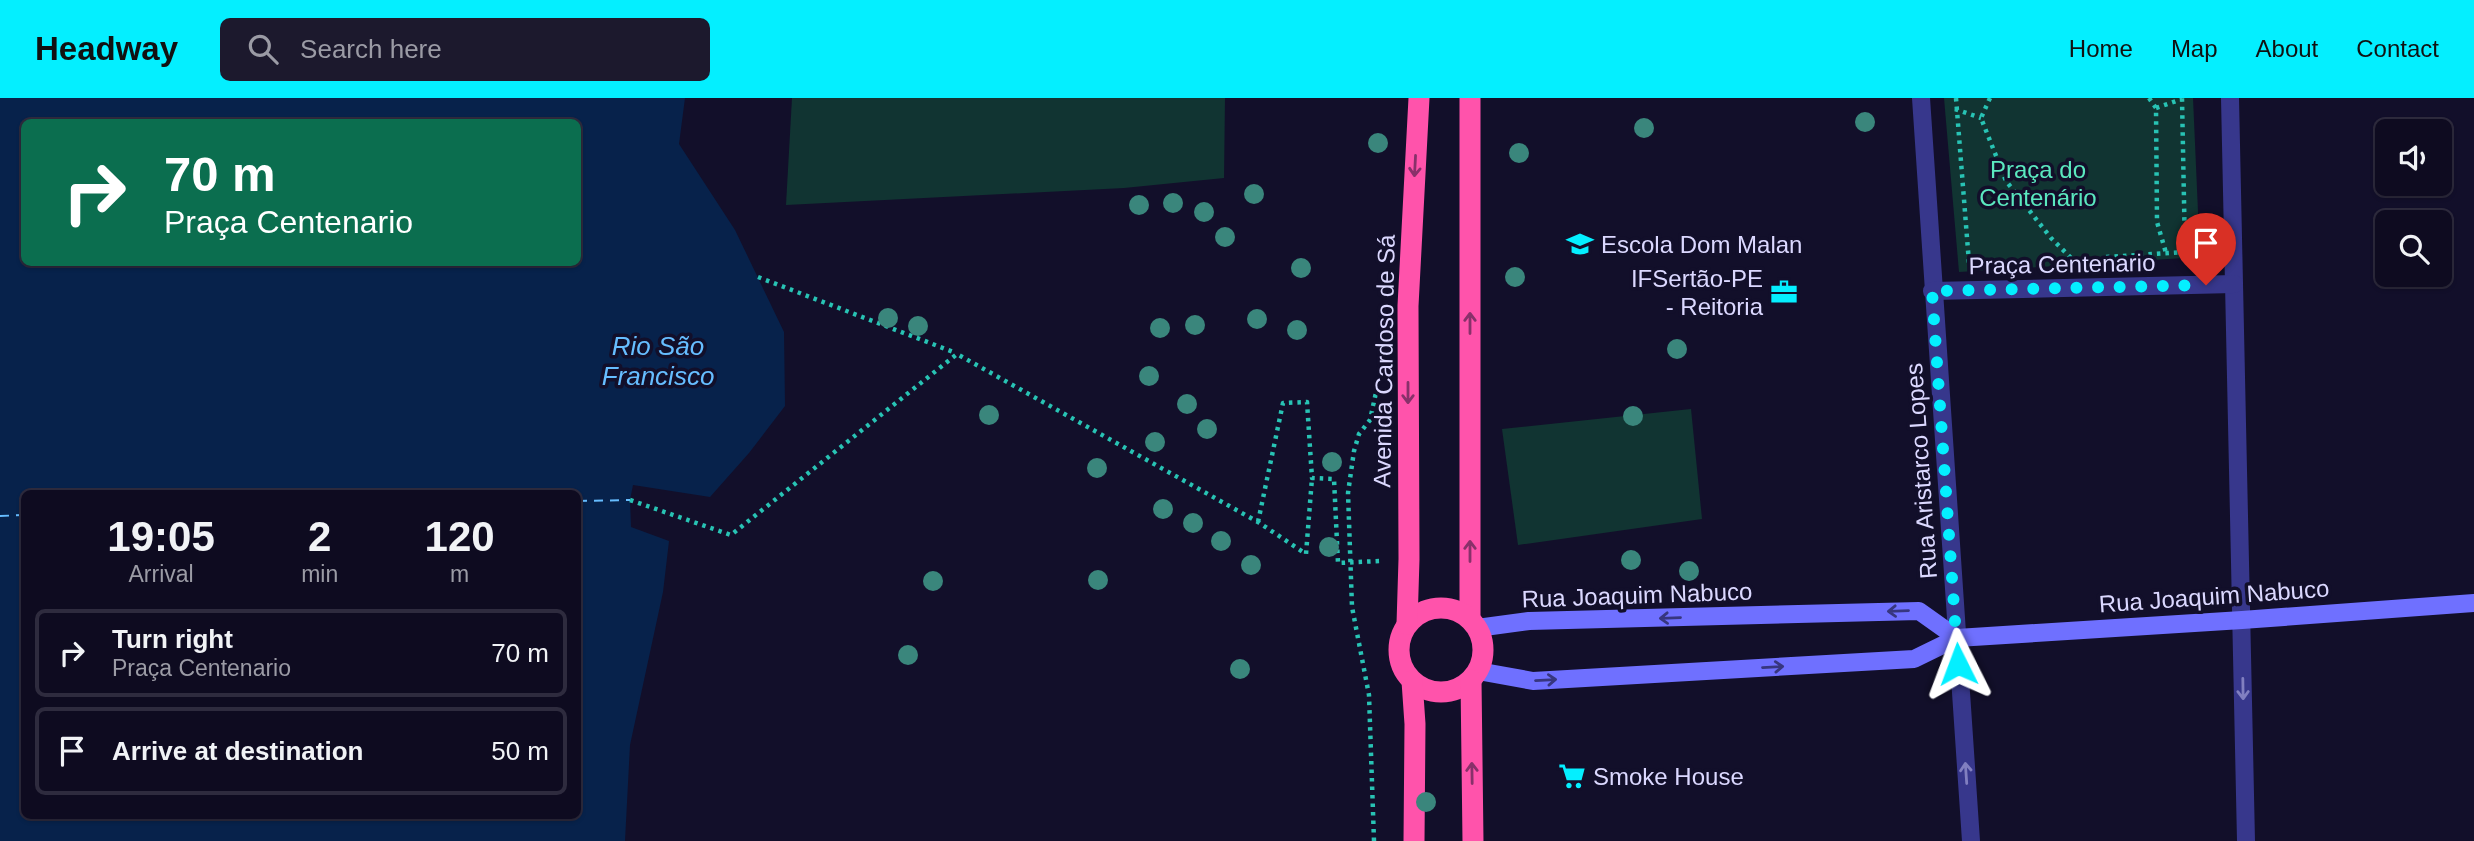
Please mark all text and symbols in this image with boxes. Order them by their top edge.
search box [220,18,710,81]
text: Headway [35,30,178,67]
icon: search [244,30,282,68]
text: Search here [300,34,442,64]
text: Home [2069,35,2133,62]
text: Map [2171,35,2218,62]
text: About [2256,35,2318,62]
text: Contact [2356,35,2439,62]
map controls [2375,119,2452,287]
button: sound [2375,119,2452,196]
icon: right [49,147,140,238]
text: 70 m [164,147,276,201]
one-way arrow [1409,154,1422,177]
park label: Praça do Centenário [1979,156,2097,211]
text: Praça Centenario [164,204,413,240]
button: search [2375,210,2452,287]
pin [2176,213,2236,285]
icon: arrive [2187,224,2225,262]
school or university icon: Escola Dom Malan [1565,229,1595,259]
place label: Escola Dom Malan [1601,231,1802,258]
street label: Avenida Cardoso de Sá [1368,234,1400,488]
street label: Praça Centenario [1968,249,2156,279]
place label: IFSertão-PE - Reitoria [1631,265,1764,320]
office icon: IFSertão-PE - Reitoria [1769,277,1799,307]
one-way arrow [1463,312,1477,335]
water label: Rio São Francisco [602,331,714,391]
street label: Rua Aristarco Lopes [1900,362,1942,580]
one-way arrow [1401,382,1415,405]
text: 19:05 [107,513,215,560]
text: 2 [308,513,331,560]
text: 120 [425,513,495,560]
one-way arrow [1463,539,1477,562]
text: Arrival [128,561,194,587]
text: min [301,561,338,587]
text: m [450,561,469,587]
street label: Rua Joaquim Nabuco [2098,574,2330,618]
street label: Rua Joaquim Nabuco [1521,577,1753,613]
one-way arrow [1887,605,1910,618]
one-way arrow [1659,611,1682,624]
text: Turn right [112,624,233,654]
position arrow [1921,627,1995,701]
icon: right [53,634,91,672]
text: 70 m [491,638,549,668]
text: Praça Centenario [112,655,291,681]
one-way arrow [1761,660,1783,673]
one-way arrow [1534,674,1557,687]
one-way arrow [2236,677,2250,700]
icon: arrive [53,732,91,770]
text: Arrive at destination [112,736,363,766]
text: 50 m [491,736,549,766]
supermarket icon: Smoke House [1557,761,1587,791]
one-way arrow [1465,762,1479,785]
one-way arrow [1959,762,1972,785]
place label: Smoke House [1593,763,1744,790]

